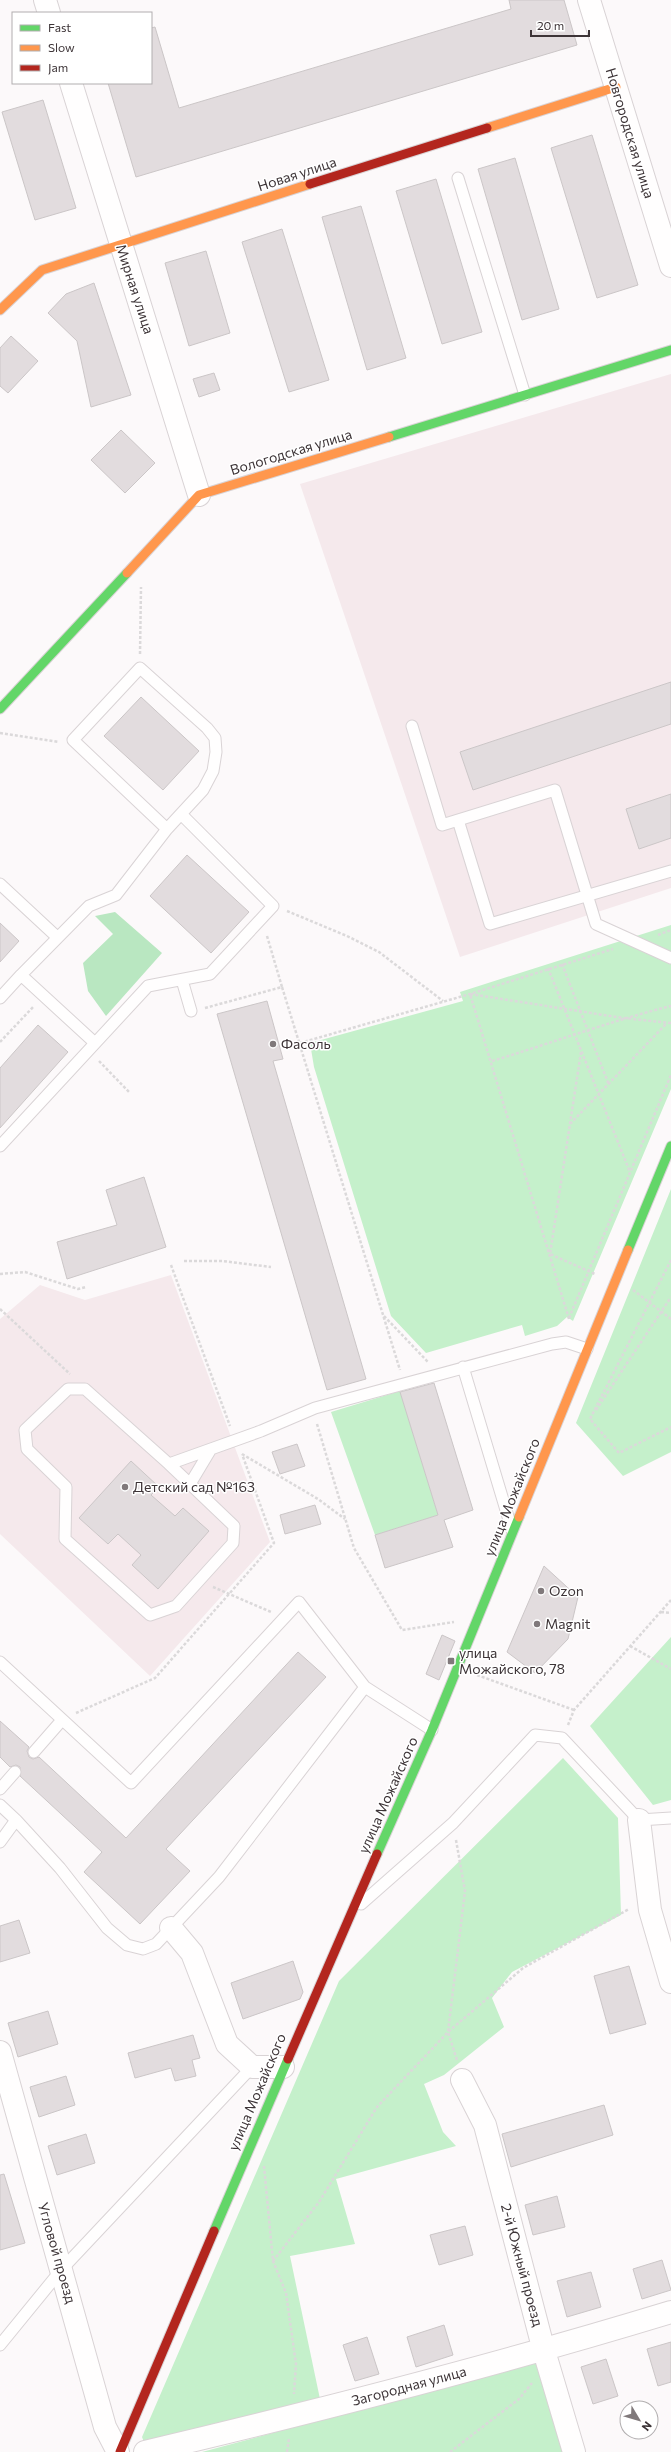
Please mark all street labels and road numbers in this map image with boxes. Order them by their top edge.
street label: Новгородская улица [603,66,658,200]
street label: Новая улица [255,153,338,194]
street label: Мирная улица [113,242,158,336]
street label: Вологодская улица [228,425,354,478]
street label: улица Можайского [480,1435,543,1558]
street label: улица Можайского [354,1734,421,1856]
street label: улица Можайского [224,2031,289,2153]
street label: Угловой проезд [35,2200,80,2305]
street label: 2-й Южный проезд [498,2202,547,2328]
street label: Загородная улица [350,2362,468,2409]

